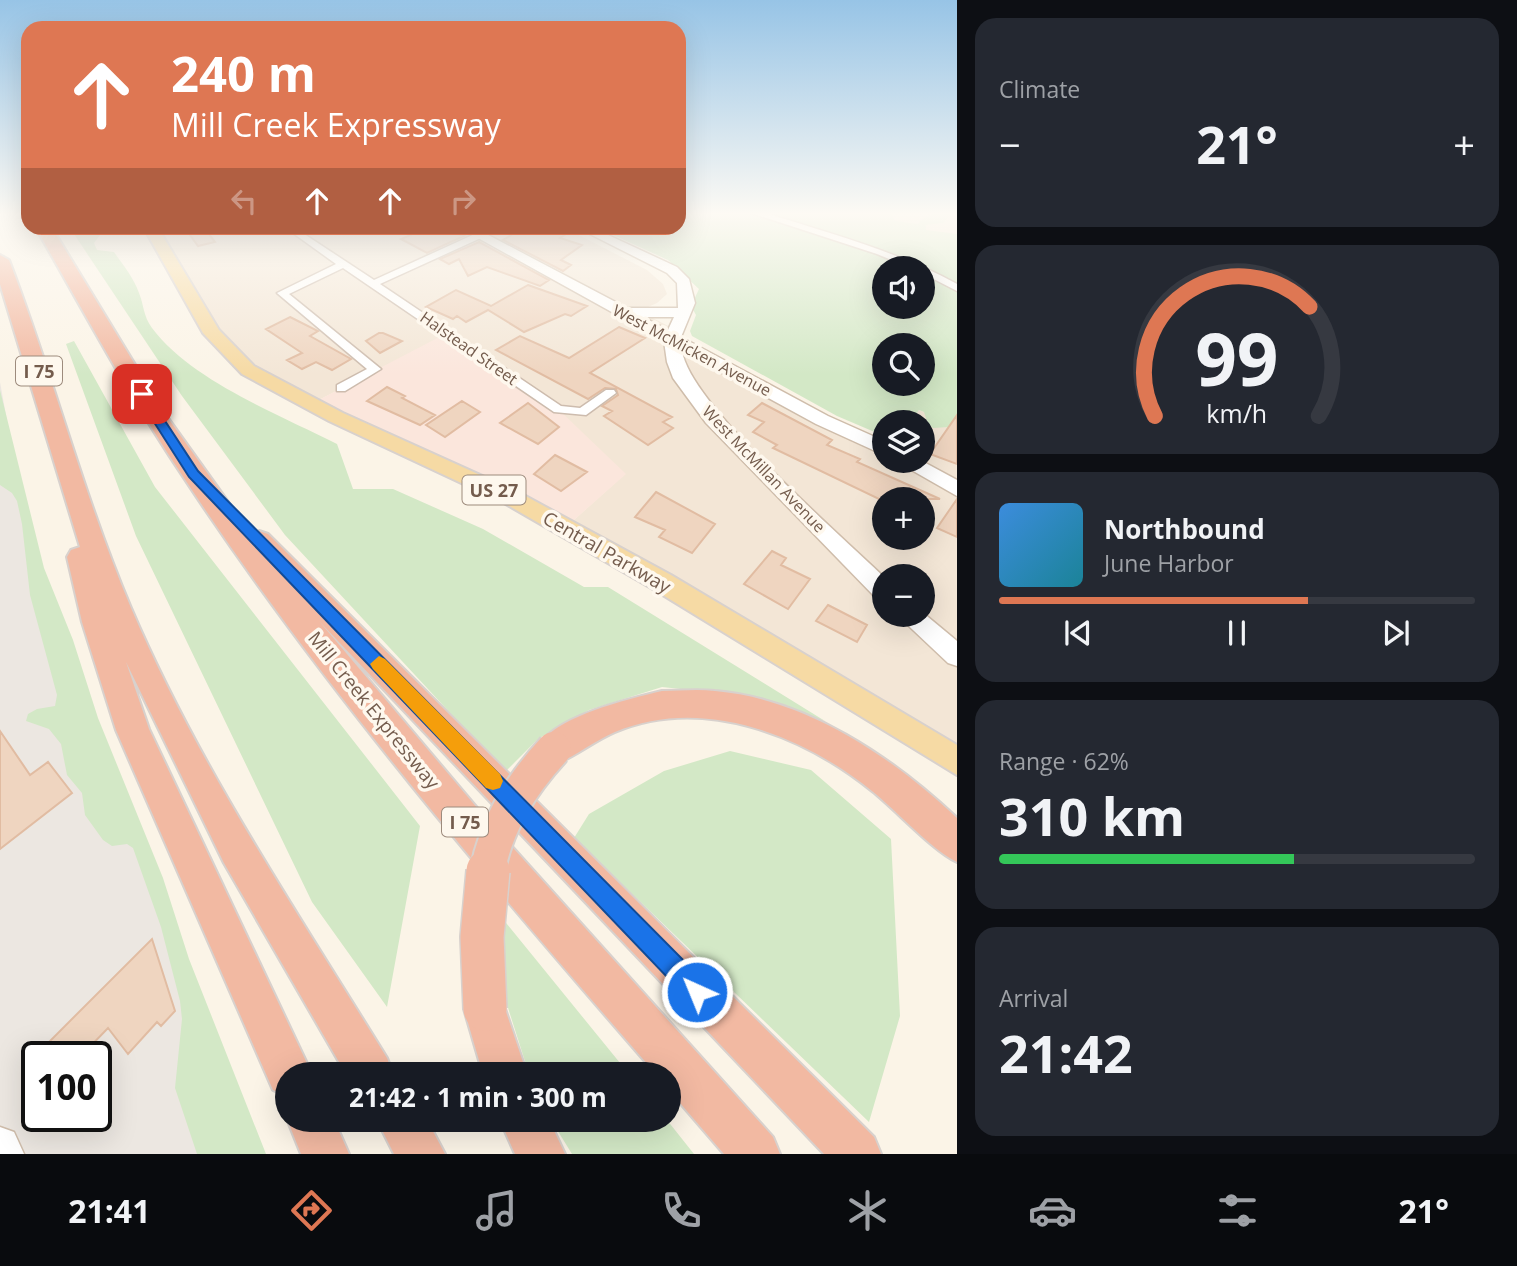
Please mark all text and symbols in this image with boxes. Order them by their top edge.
text: 240 m [171,40,316,106]
icon: ahead [56,49,147,140]
text: Climate [999,73,1080,105]
text: Mill Creek Expressway [171,103,501,146]
text: 21° [1196,108,1278,179]
text: − [999,118,1021,170]
text: + [1453,118,1475,170]
icon: left [225,182,263,220]
icon: ahead [298,182,336,220]
icon: ahead [371,182,409,220]
icon: right [444,182,482,220]
map controls [872,256,935,627]
button: sound [872,256,935,319]
street label: West McMicken Avenue [609,299,775,401]
street label: Halstead Street [416,306,522,390]
text: 99 [1195,308,1279,407]
button: search [872,333,935,396]
road number: I 75 [16,356,62,386]
pin [112,364,172,424]
icon: arrive [123,375,161,413]
text: km/h [1207,396,1267,430]
street label: West McMillan Avenue [698,401,830,537]
button: layers [872,410,935,473]
road number: US 27 [462,476,526,504]
button: + [872,487,935,550]
street label: Central Parkway [538,505,676,599]
text: Northbound [1104,511,1265,547]
text: June Harbor [1104,547,1234,579]
button: − [872,564,935,627]
icon: previous [1059,614,1097,652]
icon: pause [1218,614,1256,652]
icon: next [1377,614,1415,652]
street label: Mill Creek Expressway [302,626,446,795]
text: Range · 62% [999,745,1129,777]
text: 310 km [999,780,1185,851]
road number: I 75 [442,808,488,836]
position arrow [660,955,734,1029]
text: Arrival [999,982,1068,1014]
text: 21:42 [999,1017,1133,1088]
speed limit sign: 100 [21,1041,112,1132]
text: 21:42 · 1 min · 300 m [349,1079,607,1115]
icon: directions [287,1186,336,1235]
icon: music [472,1186,521,1235]
icon: phone [657,1186,706,1235]
icon: climate [843,1186,892,1235]
icon: car [1028,1186,1077,1235]
icon: filters [1213,1186,1262,1235]
text: 21:41 [68,1189,150,1232]
text: 21° [1399,1189,1449,1232]

